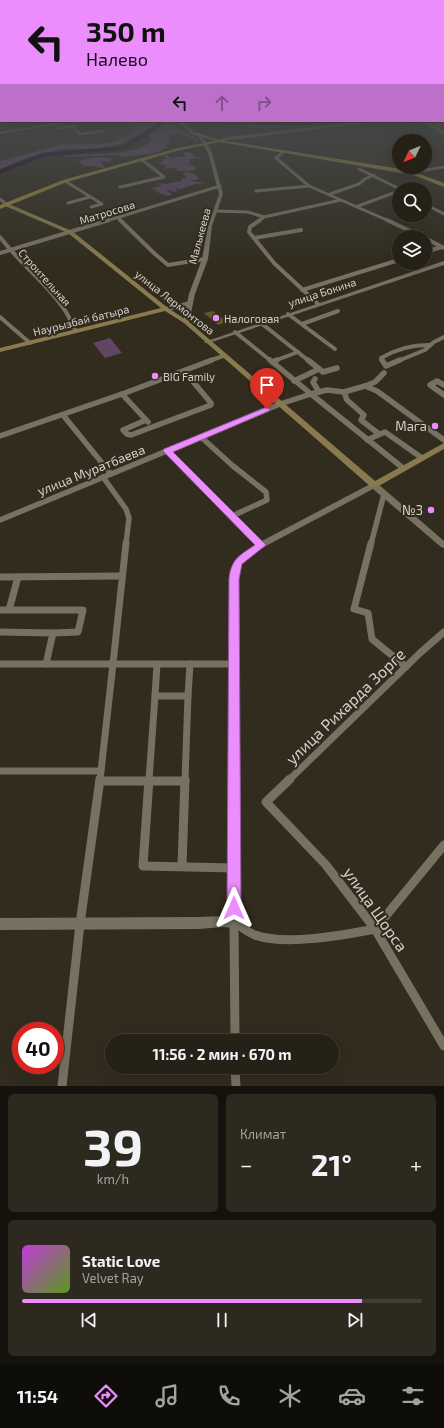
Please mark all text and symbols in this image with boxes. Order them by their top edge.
text: 350 m [86,14,166,48]
icon: left [20,16,72,68]
text: Налево [86,48,148,70]
icon: left [169,92,191,114]
icon: ahead [211,92,233,114]
icon: right [253,92,275,114]
north arrow [392,134,432,174]
map controls [392,134,432,270]
button: search [392,182,432,222]
street label: Матросова [78,197,136,227]
street label: Малькеева [185,207,213,265]
button: layers [392,230,432,270]
street label: Строительная [16,246,74,308]
street label: улица Лермонтова [132,267,217,338]
street label: улица Бокина [286,275,358,310]
street label: Наурызбай батыра [32,302,131,339]
place label: Налоговая [224,312,279,325]
marker: Налоговая [211,313,221,323]
pin [250,368,284,409]
place label: BIG Family [163,370,215,383]
marker: BIG Family [150,371,160,381]
icon: arrive [256,374,278,396]
place label: Мага [395,418,427,434]
marker: Мага [430,421,440,431]
street label: улица Муратбаева [35,441,147,499]
place label: №3 [402,502,423,518]
marker: №3 [426,505,436,515]
street label: улица Рихарда Зорге [281,644,409,769]
street label: улица Щорса [339,863,412,955]
position arrow [213,887,255,929]
speed limit sign: 40 [12,1022,64,1074]
text: 11:56 · 2 мин · 670 m [152,1045,292,1063]
text: 39 [83,1114,143,1176]
text: Климат [240,1126,286,1142]
text: 21° [311,1146,352,1182]
text: − [240,1151,253,1177]
text: + [410,1151,422,1177]
text: km/h [97,1171,129,1187]
text: Static Love [82,1252,160,1270]
text: Velvet Ray [82,1270,144,1286]
icon: previous [78,1309,100,1331]
icon: pause [211,1309,233,1331]
icon: next [344,1309,366,1331]
icon: directions [92,1382,120,1410]
icon: music [153,1382,181,1410]
icon: phone [215,1382,243,1410]
icon: climate [276,1382,304,1410]
icon: car [338,1382,366,1410]
icon: filters [399,1382,427,1410]
text: 11:54 [17,1385,58,1407]

